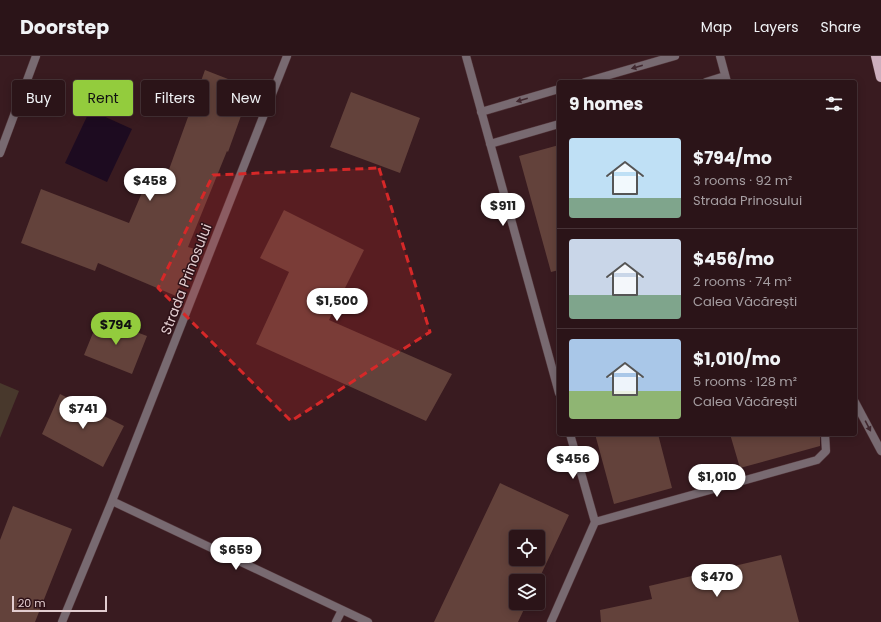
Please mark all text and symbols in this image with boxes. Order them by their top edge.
text: Doorstep [20,14,109,41]
text: Map [701,17,732,37]
text: Layers [754,17,798,37]
text: Share [820,17,861,37]
one-way arrow [631,64,643,70]
chip: Buy [12,80,65,116]
chip: Rent [73,80,133,116]
chip: Filters [141,80,209,116]
chip: New [217,80,275,116]
text: 9 homes [569,92,643,116]
icon: filters [823,93,845,115]
one-way arrow [515,97,527,103]
text: $794/mo [693,146,772,170]
icon: home [601,154,649,202]
pin: $458 [126,168,174,202]
text: $458 [133,171,167,190]
text: 3 rooms · 92 m² [693,171,792,190]
text: Strada Prinosului [693,191,802,210]
pin: $911 [479,193,527,227]
text: $911 [490,196,516,215]
street label: Strada Prinosului [156,221,216,337]
text: $456/mo [693,247,774,271]
icon: home [601,255,649,303]
text: 2 rooms · 74 m² [693,272,792,291]
pin: $1,500 [304,288,370,322]
text: $1,500 [316,291,358,310]
text: Calea Văcărești [693,292,797,311]
pin: $794 [92,312,140,346]
text: $794 [100,315,132,334]
text: $1,010/mo [693,347,781,371]
icon: home [601,355,649,403]
text: 5 rooms · 128 m² [693,372,797,391]
text: Calea Văcărești [693,392,797,411]
pin: $741 [59,396,107,430]
text: $741 [68,399,98,418]
one-way arrow [865,421,871,432]
pin: $456 [549,446,597,480]
text: $456 [556,449,590,468]
pin: $1,010 [684,464,750,498]
text: $1,010 [697,467,737,486]
map controls [509,530,545,610]
button: locate [509,530,545,566]
pin: $659 [212,537,260,571]
text: $659 [219,540,253,559]
pin: $470 [693,564,741,598]
text: $470 [701,567,733,586]
button: layers [509,574,545,610]
scale bar [12,594,107,613]
text: 20 m [18,595,46,611]

